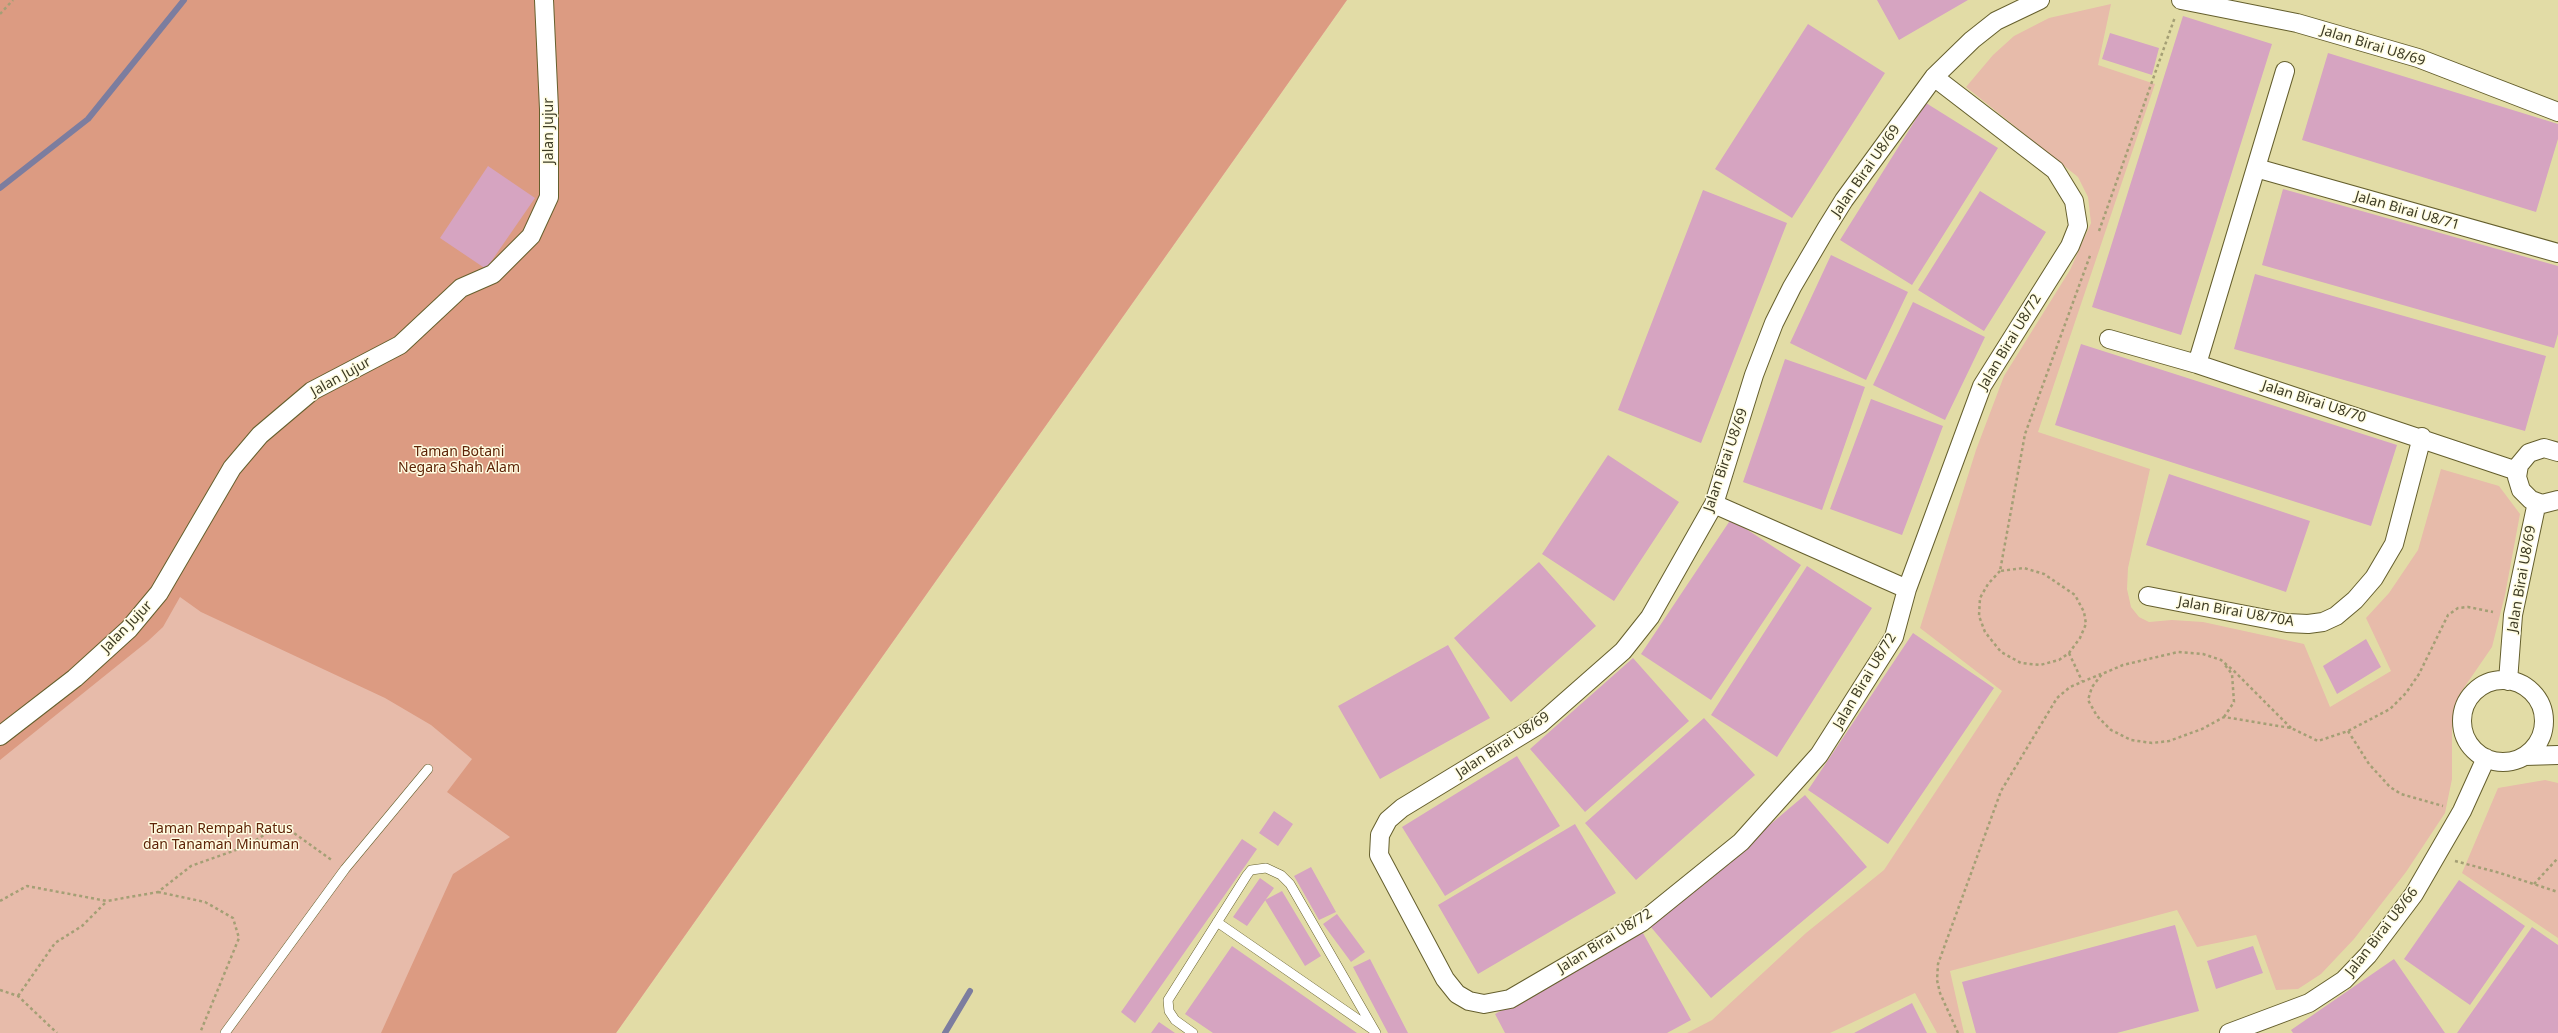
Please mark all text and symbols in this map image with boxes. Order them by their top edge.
street label: Jalan Birai U8/69 [2319,22,2427,70]
street label: Jalan Jujur [541,98,557,164]
street label: Jalan Birai U8/69 [1828,122,1904,220]
street label: Jalan Birai U8/71 [2353,188,2461,234]
street label: Jalan Birai U8/72 [1975,291,2045,393]
street label: Jalan Jujur [308,354,374,400]
street label: Jalan Birai U8/70 [2260,377,2368,427]
street label: Jalan Birai U8/69 [1700,406,1752,514]
park label: Taman Botani Negara Shah Alam [398,444,520,476]
street label: Jalan Birai U8/69 [2504,524,2540,634]
street label: Jalan Birai U8/70A [2177,594,2295,630]
street label: Jalan Jujur [98,597,156,657]
street label: Jalan Birai U8/72 [1830,630,1900,732]
street label: Jalan Birai U8/69 [1453,708,1553,782]
park label: Taman Rempah Ratus dan Tanaman Minuman [143,821,299,854]
street label: Jalan Birai U8/66 [2342,884,2422,980]
street label: Jalan Birai U8/72 [1555,905,1655,977]

